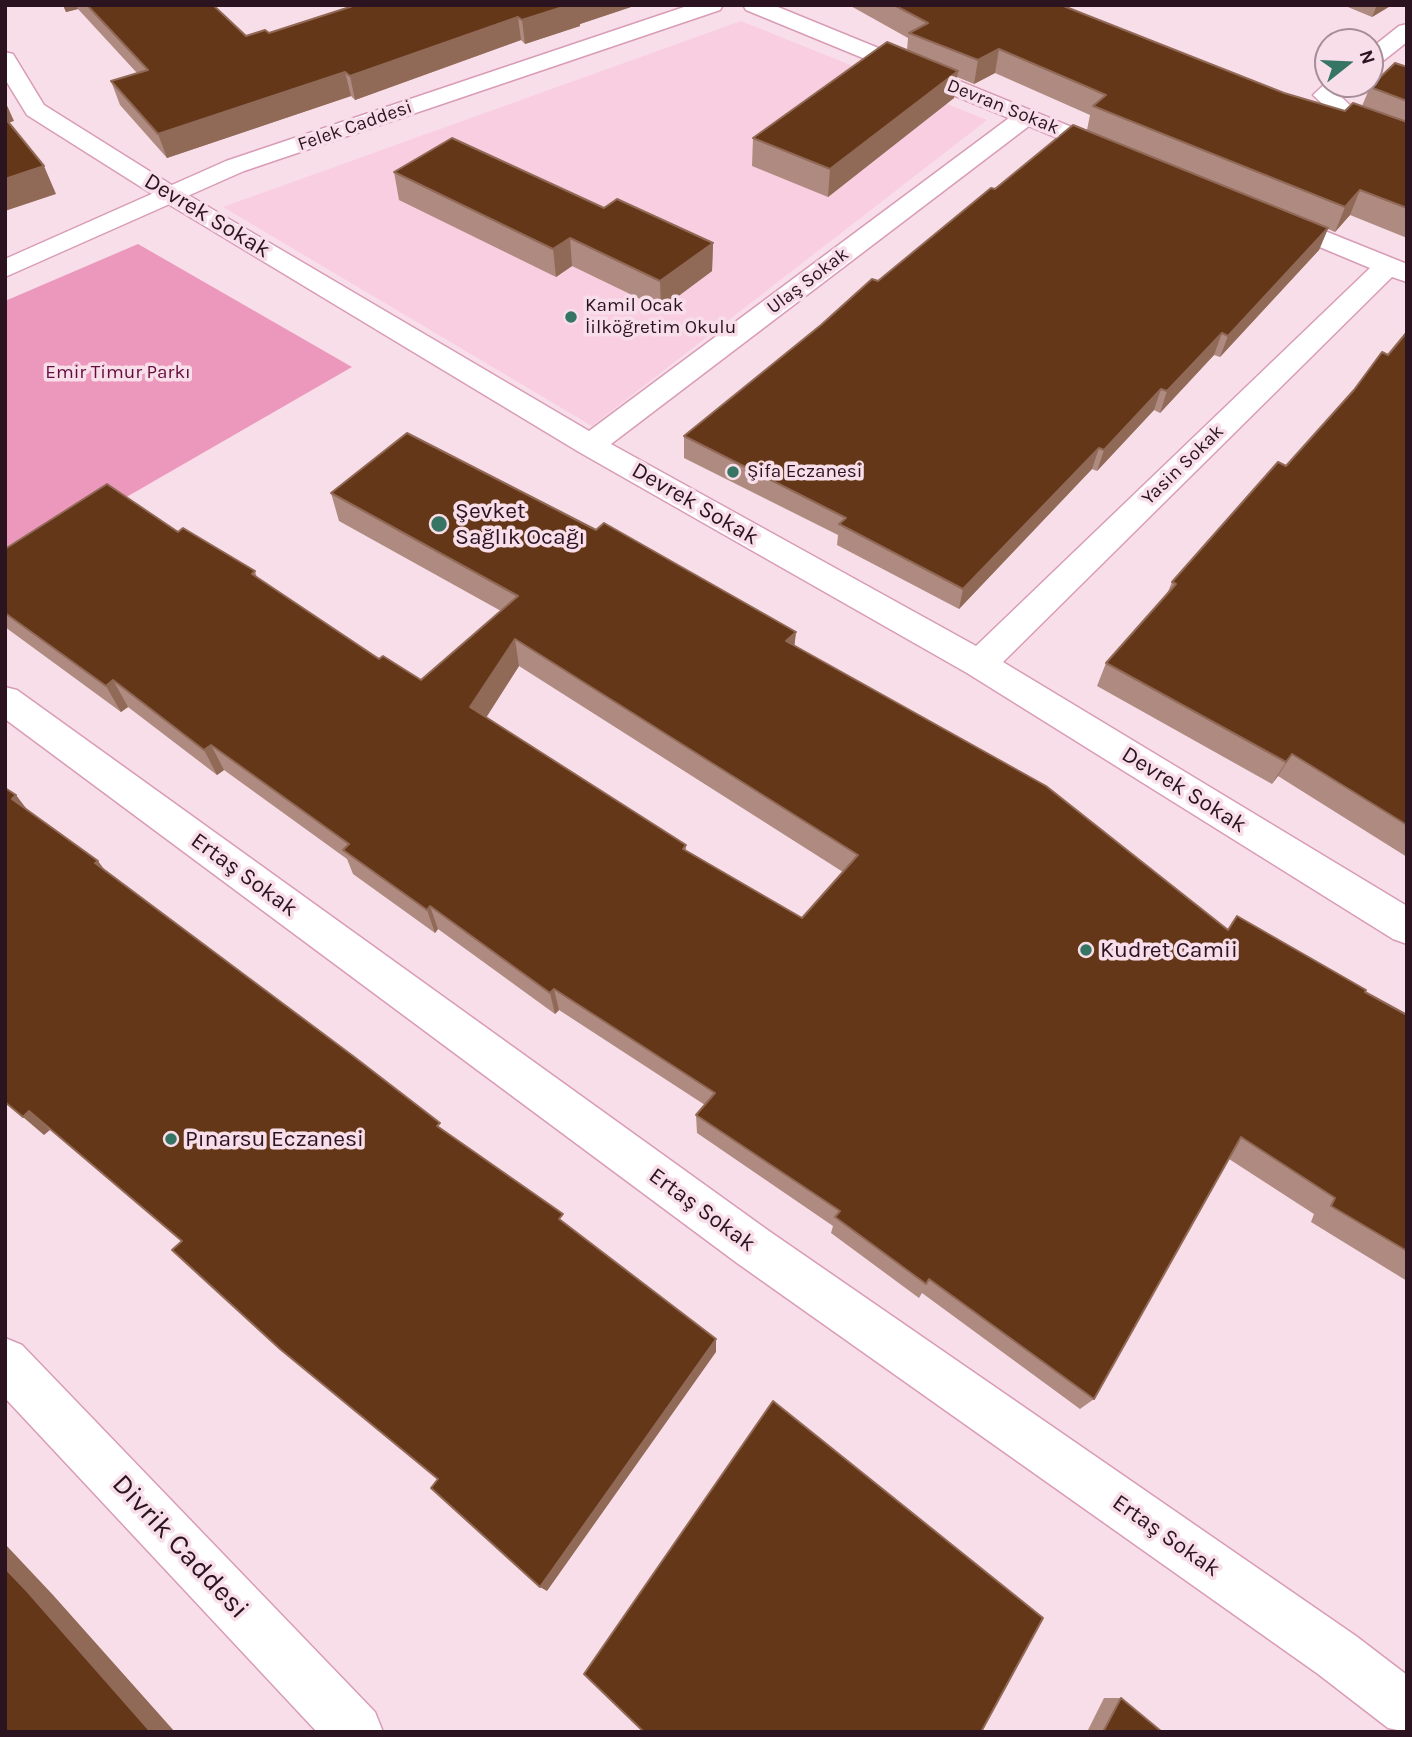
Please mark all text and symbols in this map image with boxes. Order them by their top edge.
north arrow [1314,28,1384,98]
text: N [1355,47,1380,67]
street label: Devran Sokak [944,74,1062,140]
street label: Felek Caddesi [295,96,415,156]
street label: Devrek Sokak [139,168,275,264]
street label: Ulaş Sokak [763,243,853,319]
place label: Kamil Ocak İilköğretim Okulu [585,295,736,339]
marker: Kamil Ocak İilköğretim Okulu [563,309,579,325]
park label: Emir Timur Parkı [45,362,191,384]
street label: Yasin Sokak [1137,420,1229,510]
street label: Devrek Sokak [627,457,763,551]
place label: Şifa Eczanesi [747,461,862,483]
marker: Şifa Eczanesi [725,464,741,480]
place label: Şevket Sağlık Ocağı [455,497,585,551]
marker: Şevket Sağlık Ocağı [429,514,449,534]
street label: Devrek Sokak [1116,741,1252,839]
street label: Ertaş Sokak [185,827,303,923]
place label: Kudret Camii [1100,936,1238,964]
marker: Kudret Camii [1078,942,1094,958]
place label: Pınarsu Eczanesi [185,1125,364,1153]
marker: Pınarsu Eczanesi [163,1131,179,1147]
street label: Ertaş Sokak [643,1162,761,1258]
street label: Divrik Caddesi [105,1468,255,1626]
street label: Ertaş Sokak [1107,1489,1225,1583]

